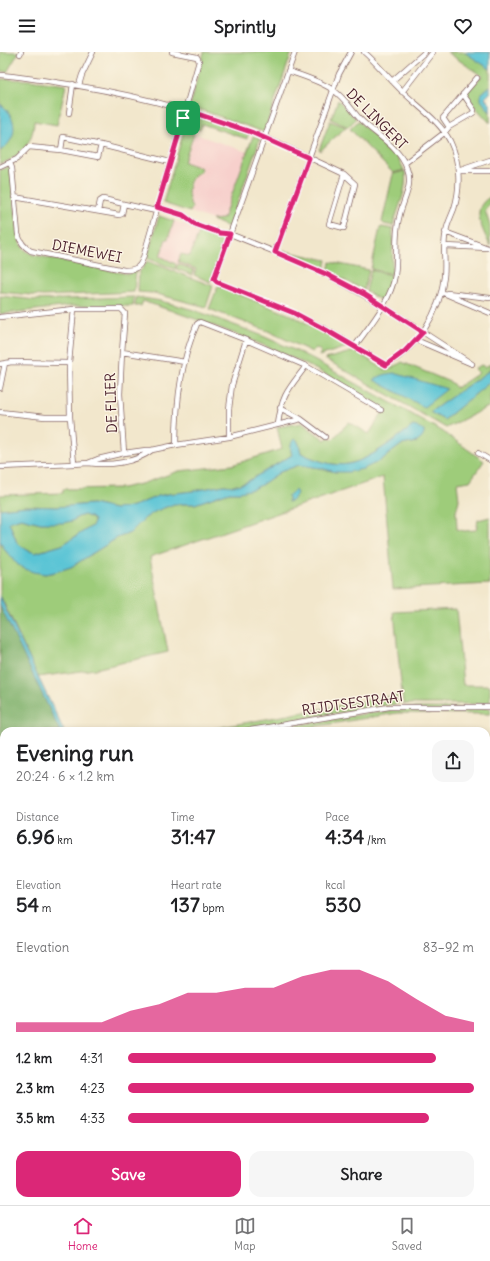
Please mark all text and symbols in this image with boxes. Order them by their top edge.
icon: menu [16,15,38,37]
text: Sprintly [214,15,276,38]
icon: heart [452,15,474,37]
street label: DE LINGERT [343,85,411,153]
pin [166,101,200,135]
icon: arrive [172,107,194,129]
street label: DIEMEWEI [51,235,123,267]
street label: DE FLIER [101,372,121,433]
street label: RIJDTSESTRAAT [300,687,406,719]
text: Evening run [16,739,134,767]
button: share [432,740,474,782]
text: 20:24 · 6 × 1.2 km [16,768,114,785]
text: Distance [16,810,59,824]
text: Time [171,810,194,824]
text: Pace [325,810,349,824]
text: 6.96 [16,824,55,849]
text: 31:47 [171,824,215,849]
text: 4:34 [325,824,364,849]
text: km [55,833,73,847]
text: /km [364,833,386,847]
text: Elevation [16,878,61,892]
text: Heart rate [171,878,222,892]
text: kcal [325,878,345,892]
text: 54 [16,892,39,917]
text: 137 [171,892,200,917]
text: 530 [325,892,361,917]
text: m [39,901,51,915]
text: bpm [200,901,224,915]
text: Elevation [16,939,69,956]
text: 83–92 m [423,939,474,956]
text: 1.2 km [16,1050,52,1067]
text: 4:31 [80,1050,103,1067]
text: 2.3 km [16,1080,54,1097]
text: 4:23 [80,1080,105,1097]
text: 3.5 km [16,1110,55,1127]
text: 4:33 [80,1110,105,1127]
button: Save [16,1151,241,1197]
button: Share [249,1151,474,1197]
tab: Home [68,1215,98,1253]
tab: Map [234,1215,256,1253]
tab: Saved [392,1215,422,1253]

